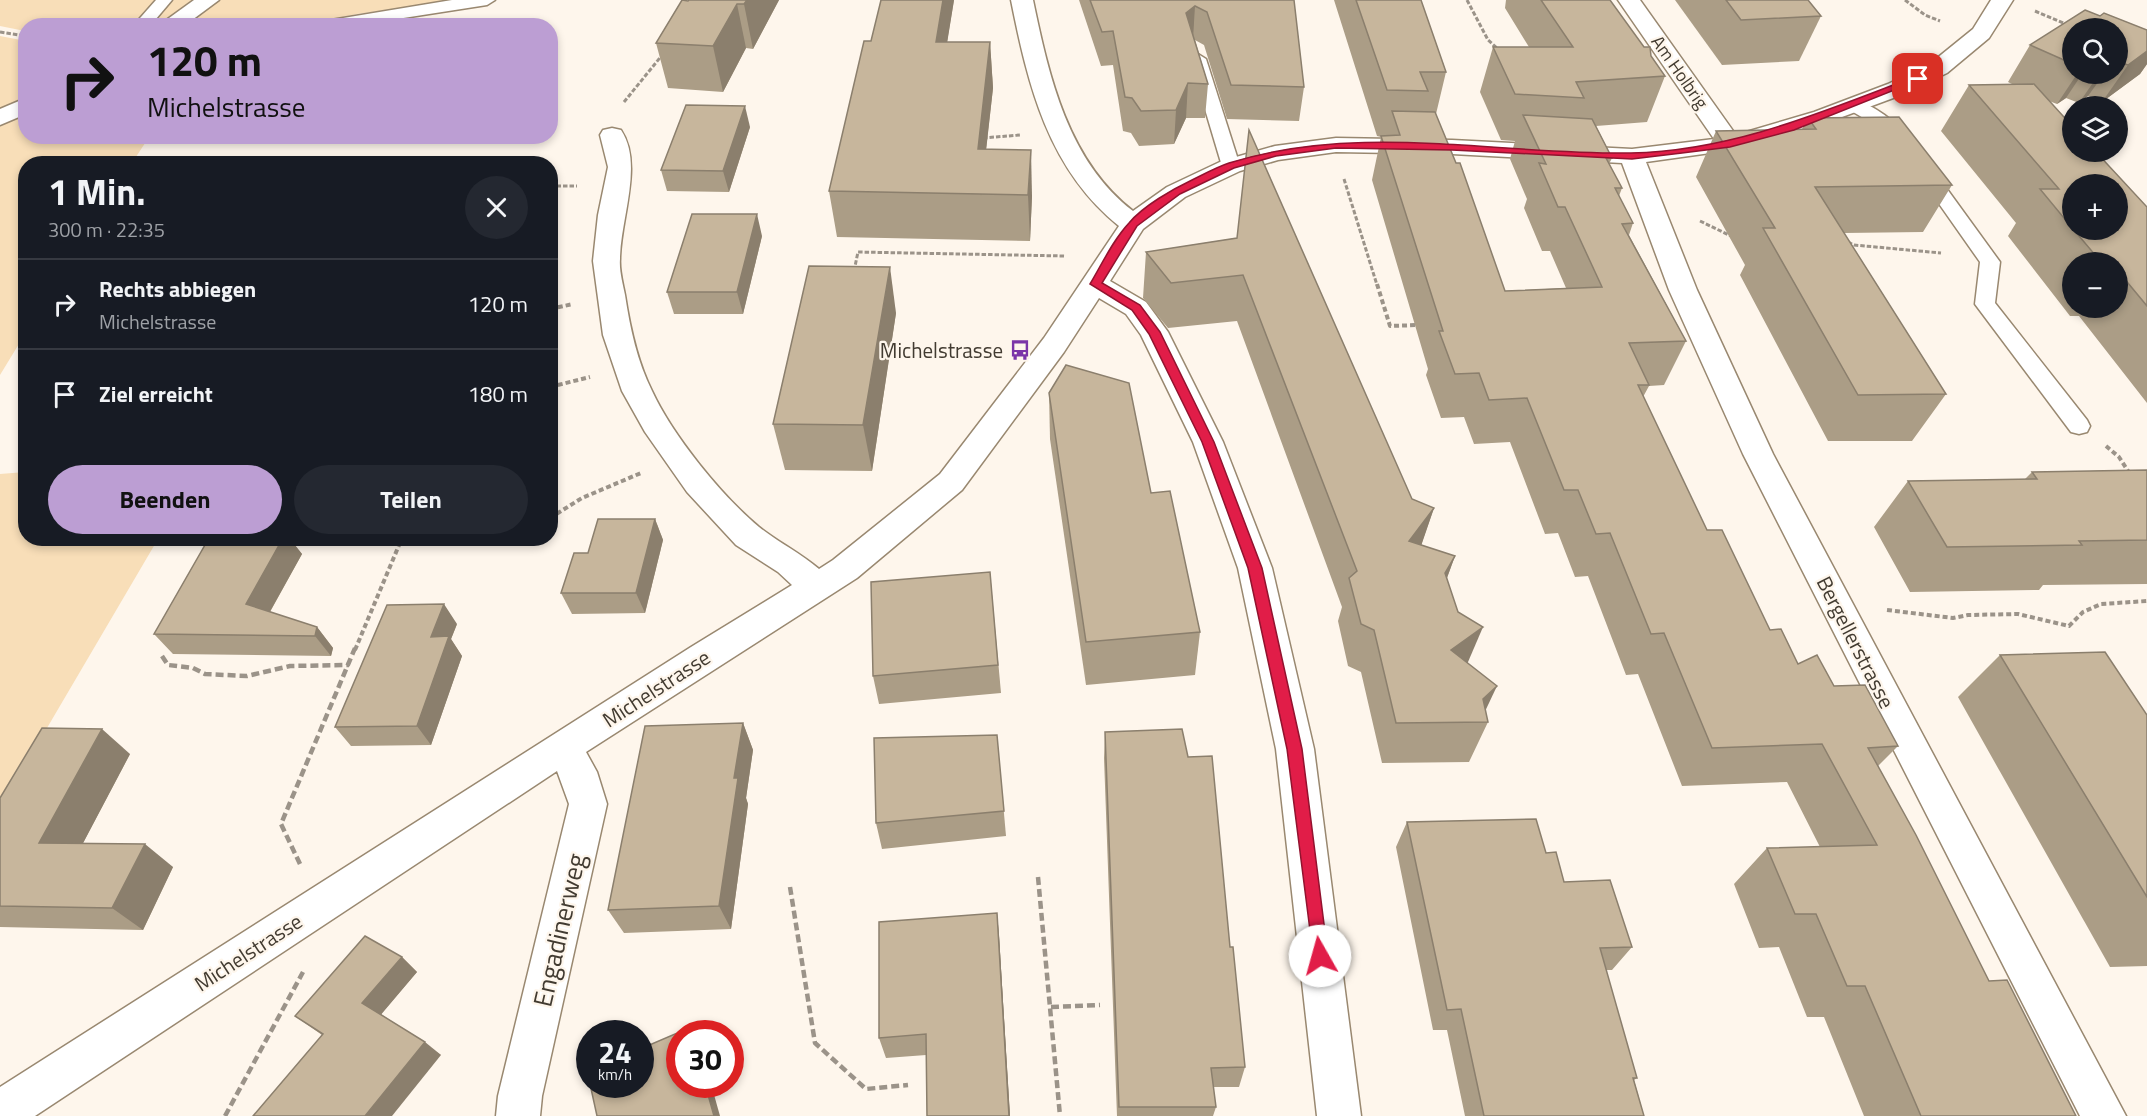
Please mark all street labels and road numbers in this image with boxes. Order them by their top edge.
street label: Am Holbrig [1645,30,1715,114]
street label: Bergellerstrasse [1809,570,1903,714]
street label: Michelstrasse [596,641,716,735]
street label: Engadinerweg [522,849,596,1011]
street label: Michelstrasse [188,905,308,999]

